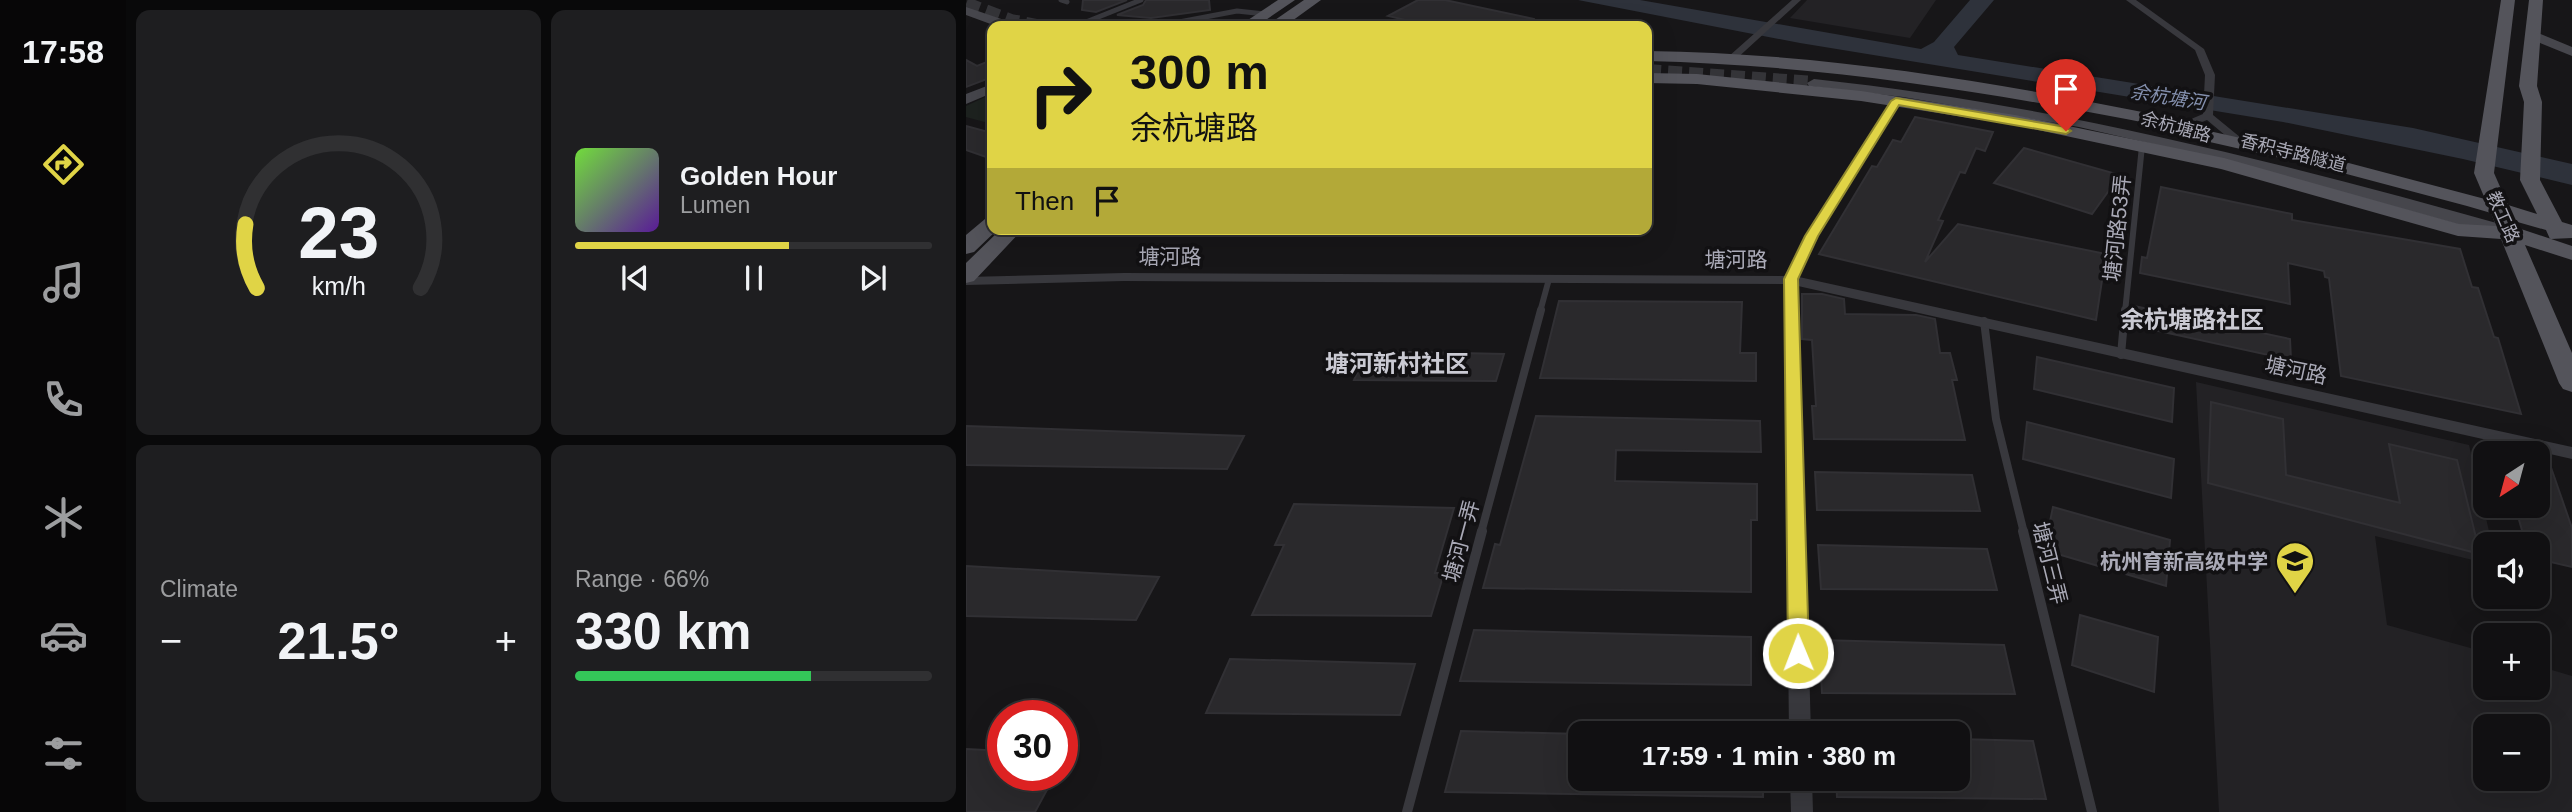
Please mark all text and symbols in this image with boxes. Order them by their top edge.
text: 17:58 [22,34,104,70]
text: 300 m [1130,45,1269,99]
icon: right [1015,49,1106,140]
pin [2036,59,2096,131]
icon: arrive [2047,70,2085,108]
water label: 余杭塘河 [2129,81,2211,114]
street label: 余杭塘路 [2139,108,2213,146]
text: 余杭塘路 [1130,110,1258,146]
street label: 香积寺路隧道 [2238,130,2348,176]
icon: directions [39,140,88,189]
text: Golden Hour [680,161,837,191]
street label: 塘河路53弄 [2100,173,2134,283]
icon: arrive [1088,182,1126,220]
text: Then [1015,186,1074,216]
street label: 教工路 [2483,188,2523,246]
text: Lumen [680,192,750,218]
text: 23 [298,193,379,274]
street label: 塘河路 [1139,245,1202,268]
street label: 塘河路 [1705,248,1768,271]
icon: music [39,258,88,307]
icon: previous [616,259,654,297]
icon: pause [735,259,773,297]
icon: next [854,259,892,297]
text: km/h [311,272,366,300]
district label: 余杭塘路社区 [2120,306,2264,333]
district label: 塘河新村社区 [1325,350,1469,377]
street label: 塘河路 [2263,352,2329,388]
icon: phone [39,375,88,424]
north arrow [2473,441,2550,518]
map controls [2473,441,2550,791]
icon: climate [39,493,88,542]
street label: 塘河一弄 [1439,497,1483,585]
street label: 塘河三弄 [2029,519,2071,607]
button: sound [2473,532,2550,609]
school or university icon: 杭州育新高级中学 [2274,540,2316,595]
place label: 杭州育新高级中学 [2100,550,2268,573]
text: Range · 66% [575,566,709,592]
text: Climate [160,576,238,602]
text: 330 km [575,602,751,660]
icon: car [39,611,88,660]
text: 21.5° [277,612,400,670]
position arrow [1761,616,1835,690]
text: − [160,620,182,662]
text: + [495,620,517,662]
button: + [2473,623,2550,700]
speed limit sign: 30 [987,700,1078,791]
button: − [2473,714,2550,791]
icon: filters [39,729,88,778]
text: 17:59 · 1 min · 380 m [1642,741,1896,771]

